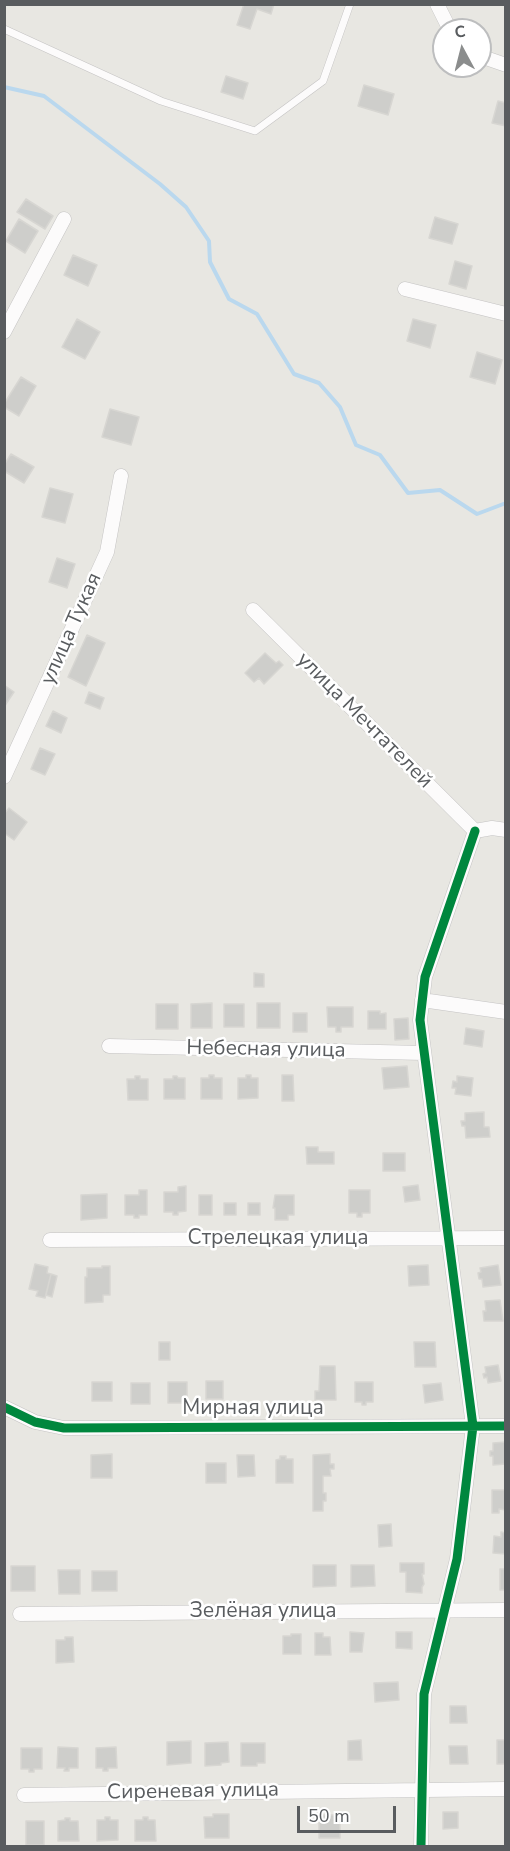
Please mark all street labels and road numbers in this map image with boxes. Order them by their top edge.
street label: улица Тукая [36,569,108,689]
street label: улица Мечтателей [291,648,437,794]
street label: Небесная улица [186,1036,346,1064]
street label: Стрелецкая улица [188,1226,368,1252]
street label: Мирная улица [182,1396,324,1422]
street label: Зелёная улица [189,1599,337,1625]
street label: Сиреневая улица [107,1778,279,1806]

